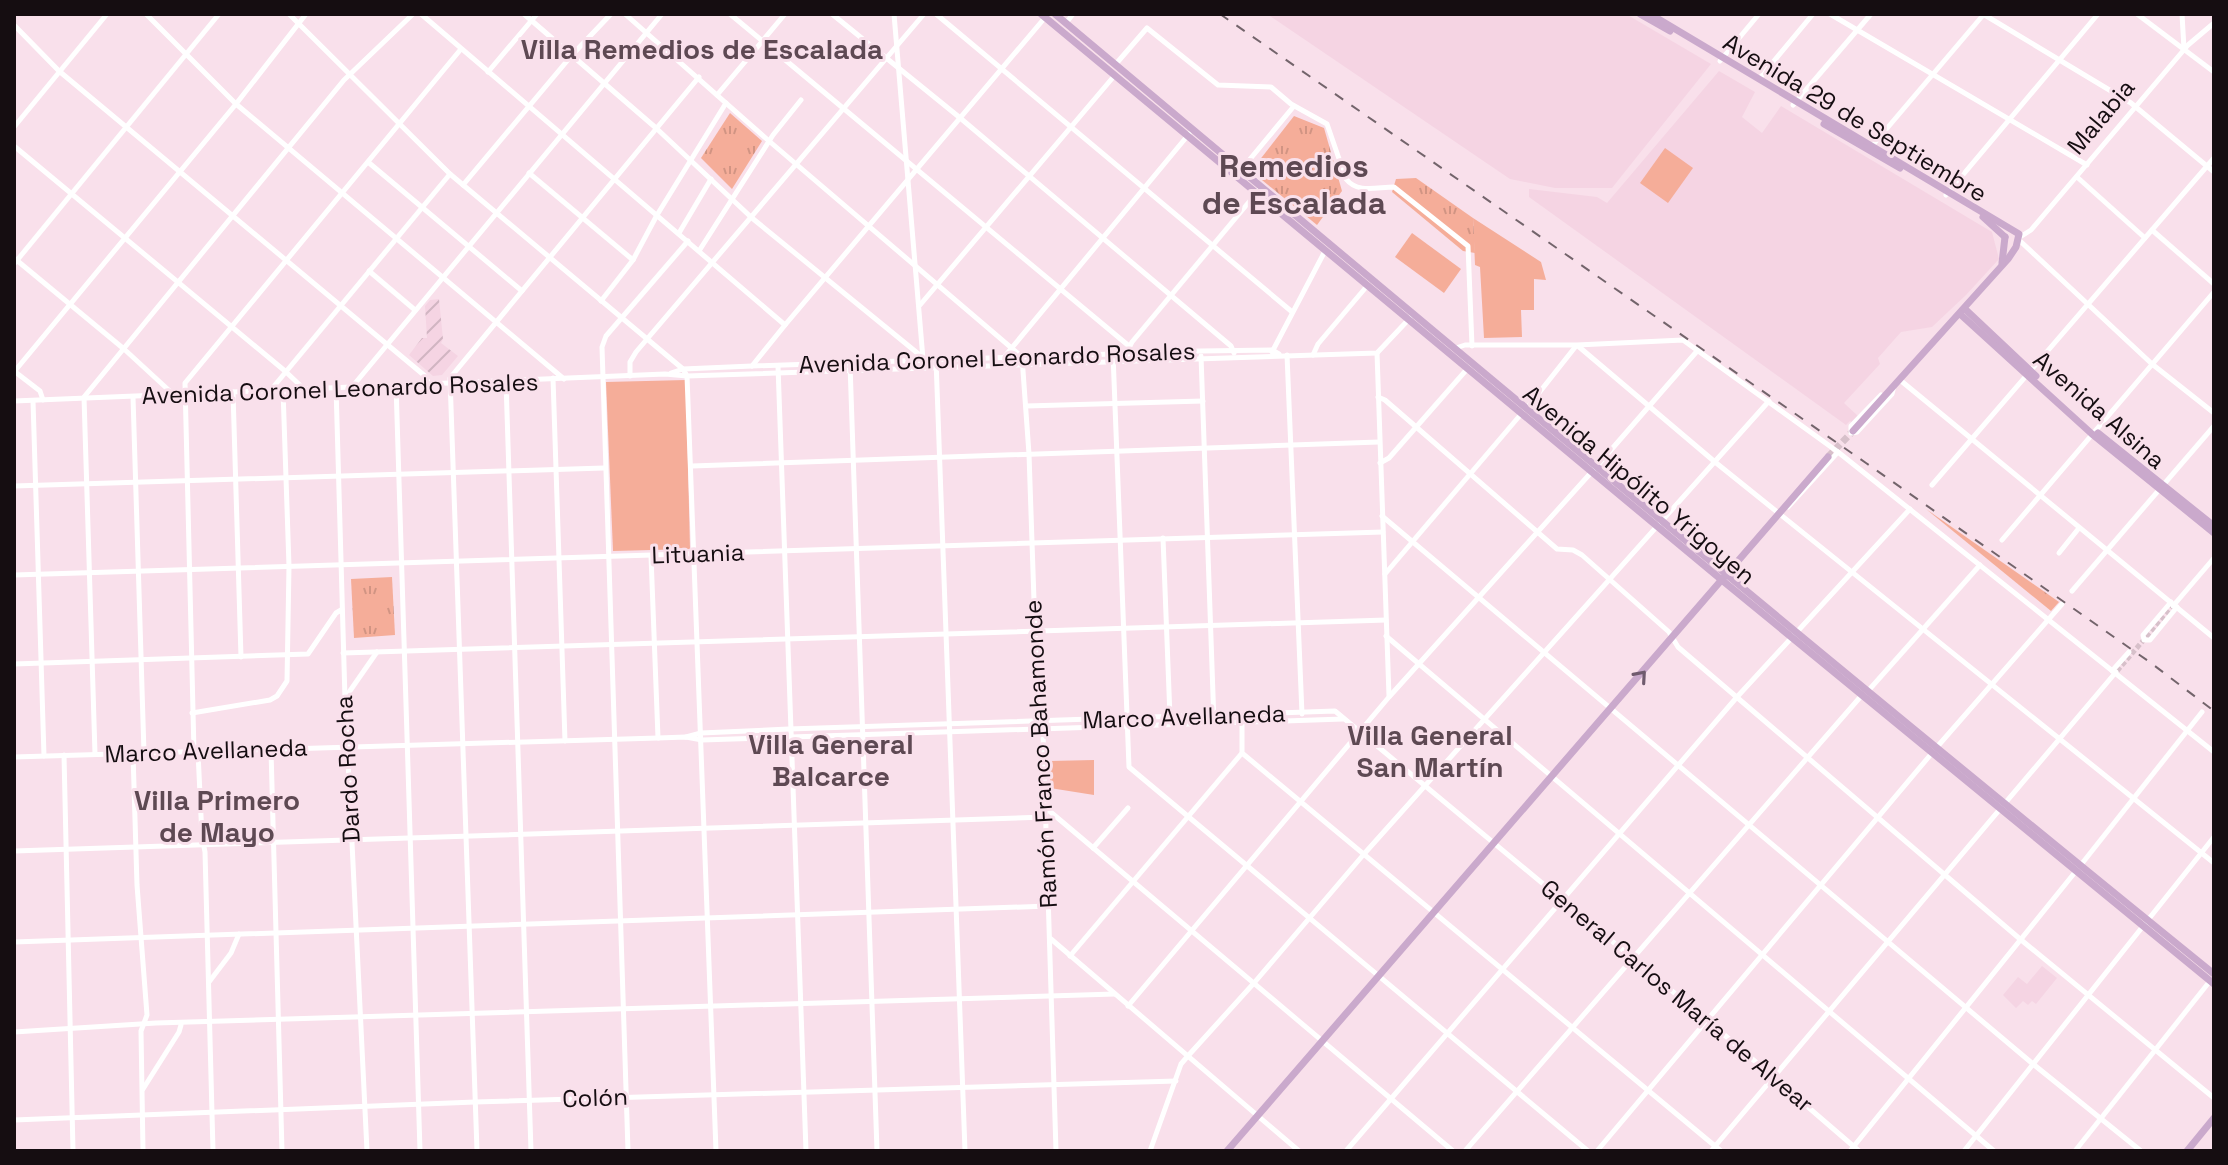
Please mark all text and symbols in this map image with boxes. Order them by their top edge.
street label: Avenida 29 de Septiembre [1718,26,1993,209]
district label: Villa Remedios de Escalada [521,31,883,67]
street label: Malabia [2060,72,2141,161]
district label: Remedios de Escalada [1202,146,1386,223]
street label: Avenida Coronel Leonardo Rosales [798,335,1196,380]
street label: Avenida Alsina [2027,344,2172,476]
street label: Avenida Coronel Leonardo Rosales [141,366,539,411]
street label: Avenida Hipólito Yrigoyen [1517,378,1762,591]
street label: Lituania [651,536,745,571]
street label: Ramón Franco Bahamonde [1017,599,1064,909]
one-way arrow [1631,671,1645,685]
street label: Dardo Rocha [328,694,367,844]
street label: Marco Avellaneda [1082,697,1286,736]
district label: Villa General San Martín [1347,717,1513,785]
district label: Villa General Balcarce [748,726,914,794]
street label: Marco Avellaneda [104,731,308,770]
district label: Villa Primero de Mayo [134,782,300,850]
street label: General Carlos María de Alvear [1535,872,1820,1119]
street label: Colón [562,1081,628,1114]

